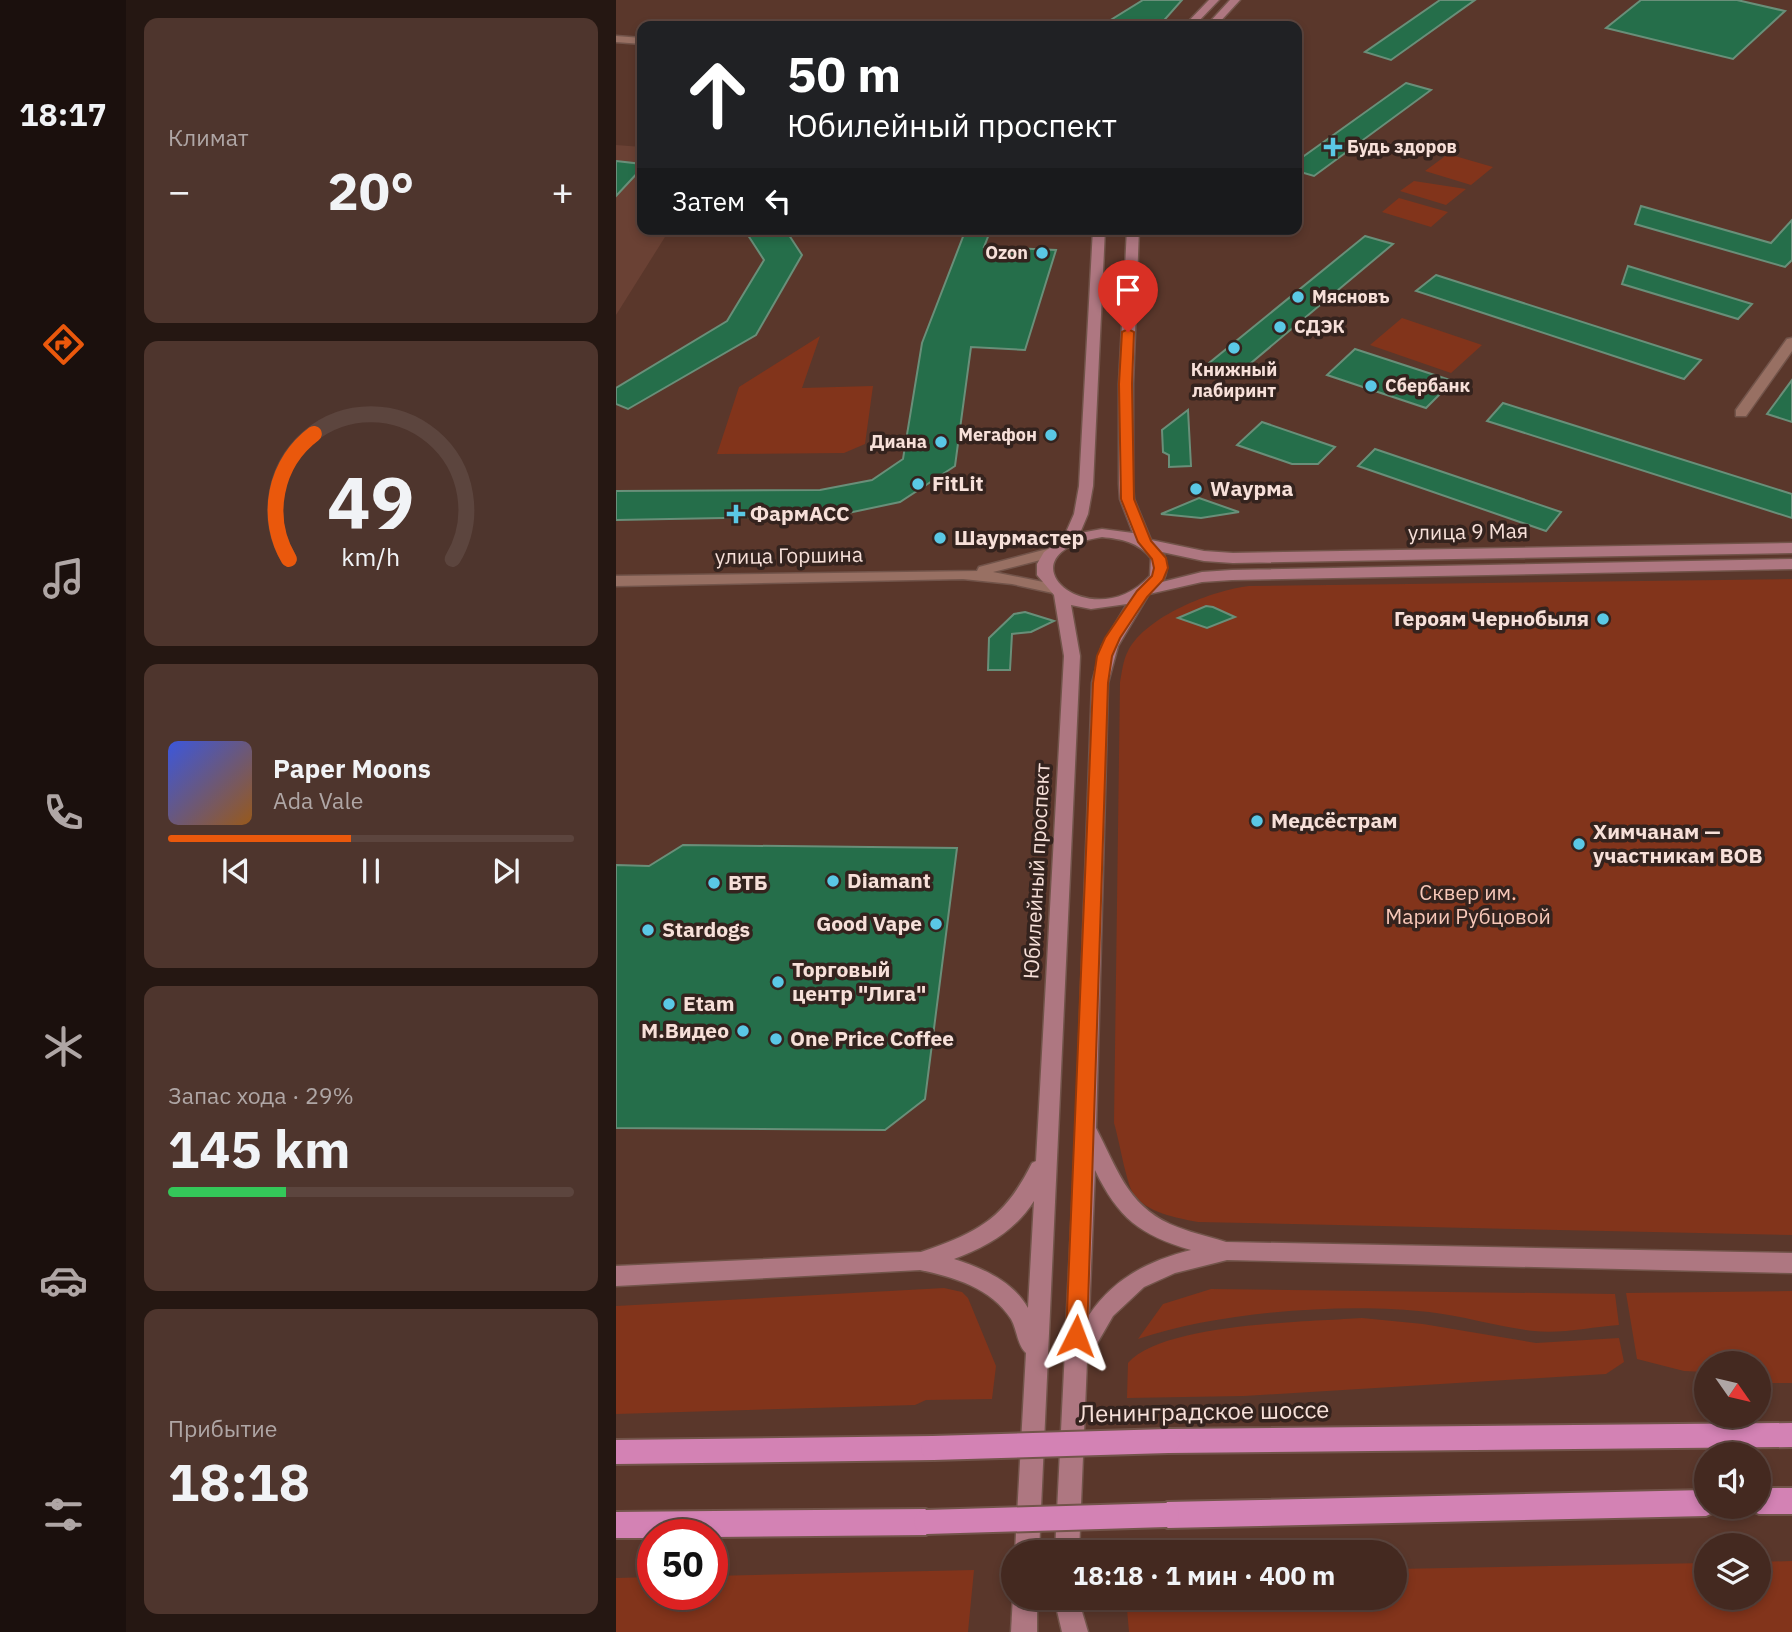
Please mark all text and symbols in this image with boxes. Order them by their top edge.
text: 50 m [787,42,901,105]
icon: ahead [672,49,763,140]
text: 18:17 [19,93,107,135]
text: Юбилейный проспект [787,104,1117,146]
text: Климат [168,122,249,152]
place label: Будь здоров [1347,135,1457,158]
marker: Будь здоров [1325,139,1341,155]
text: 20° [328,157,414,224]
text: − [168,166,191,215]
text: + [551,166,574,215]
icon: left [759,182,797,220]
text: Затем [672,184,745,218]
place label: Ozon [985,241,1028,264]
marker: Ozon [1034,245,1050,261]
pin [1098,260,1158,332]
icon: arrive [1109,271,1147,309]
place label: Мясновъ [1312,285,1390,308]
marker: Мясновъ [1290,289,1306,305]
place label: СДЭК [1294,315,1345,338]
marker: СДЭК [1272,319,1288,335]
icon: directions [39,320,88,369]
marker: Книжный лабиринт [1226,340,1242,356]
place label: Книжный лабиринт [1191,358,1277,402]
place label: Сбербанк [1385,374,1470,397]
marker: Сбербанк [1363,378,1379,394]
place label: Мегафон [958,423,1037,446]
marker: Мегафон [1043,427,1059,443]
place label: Диана [870,430,927,453]
marker: Диана [933,434,949,450]
text: 49 [327,455,415,550]
place label: FitLit [932,469,984,497]
place label: Wаурма [1210,474,1293,502]
marker: FitLit [910,476,926,492]
marker: Wаурма [1188,481,1204,497]
place label: ФармАСС [750,499,850,527]
marker: ФармАСС [728,506,744,522]
street label: улица 9 Мая [1408,516,1528,546]
place label: Шаурмастер [954,523,1084,551]
marker: Шаурмастер [932,530,948,546]
text: km/h [342,540,400,573]
street label: улица Горшина [715,540,863,570]
icon: music [39,554,88,603]
place label: Героям Чернобыля [1394,604,1589,632]
marker: Героям Чернобыля [1595,611,1611,627]
text: Paper Moons [273,751,431,785]
street label: Юбилейный проспект [1016,762,1056,980]
text: Ada Vale [273,785,363,815]
icon: phone [39,788,88,837]
place label: Медсёстрам [1271,806,1398,834]
marker: Медсёстрам [1249,813,1265,829]
place label: Химчанам — участникам ВОВ [1593,817,1763,869]
marker: Химчанам — участникам ВОВ [1571,836,1587,852]
icon: previous [217,852,255,890]
icon: pause [352,852,390,890]
icon: next [487,852,525,890]
place label: Diamant [847,866,931,894]
place label: ВТБ [728,868,768,896]
marker: Diamant [825,873,841,889]
marker: ВТБ [706,875,722,891]
park label: Сквер им. Марии Рубцовой [1385,878,1551,930]
place label: Good Vape [816,909,922,937]
place label: Stardogs [662,915,750,943]
marker: Good Vape [928,916,944,932]
marker: Stardogs [640,922,656,938]
place label: Торговый центр "Лига" [792,955,926,1007]
marker: Торговый центр "Лига" [770,974,786,990]
place label: Etam [683,989,735,1017]
marker: Etam [661,996,677,1012]
place label: М.Видео [641,1016,729,1044]
icon: climate [39,1022,88,1071]
marker: М.Видео [735,1023,751,1039]
place label: One Price Coffee [790,1024,954,1052]
marker: One Price Coffee [768,1031,784,1047]
text: Запас хода · 29% [168,1080,354,1110]
text: 145 km [168,1115,350,1182]
icon: car [39,1256,88,1305]
position arrow [1039,1299,1113,1373]
north arrow [1694,1351,1771,1428]
map controls [1694,1351,1771,1610]
street label: Ленинградское шоссе [1078,1393,1330,1429]
text: Прибытие [168,1413,277,1443]
button: sound [1694,1442,1771,1519]
text: 18:18 [168,1448,310,1515]
icon: filters [39,1490,88,1539]
speed limit sign: 50 [637,1519,728,1610]
button: layers [1694,1533,1771,1610]
text: 18:18 · 1 мин · 400 m [1073,1558,1335,1592]

